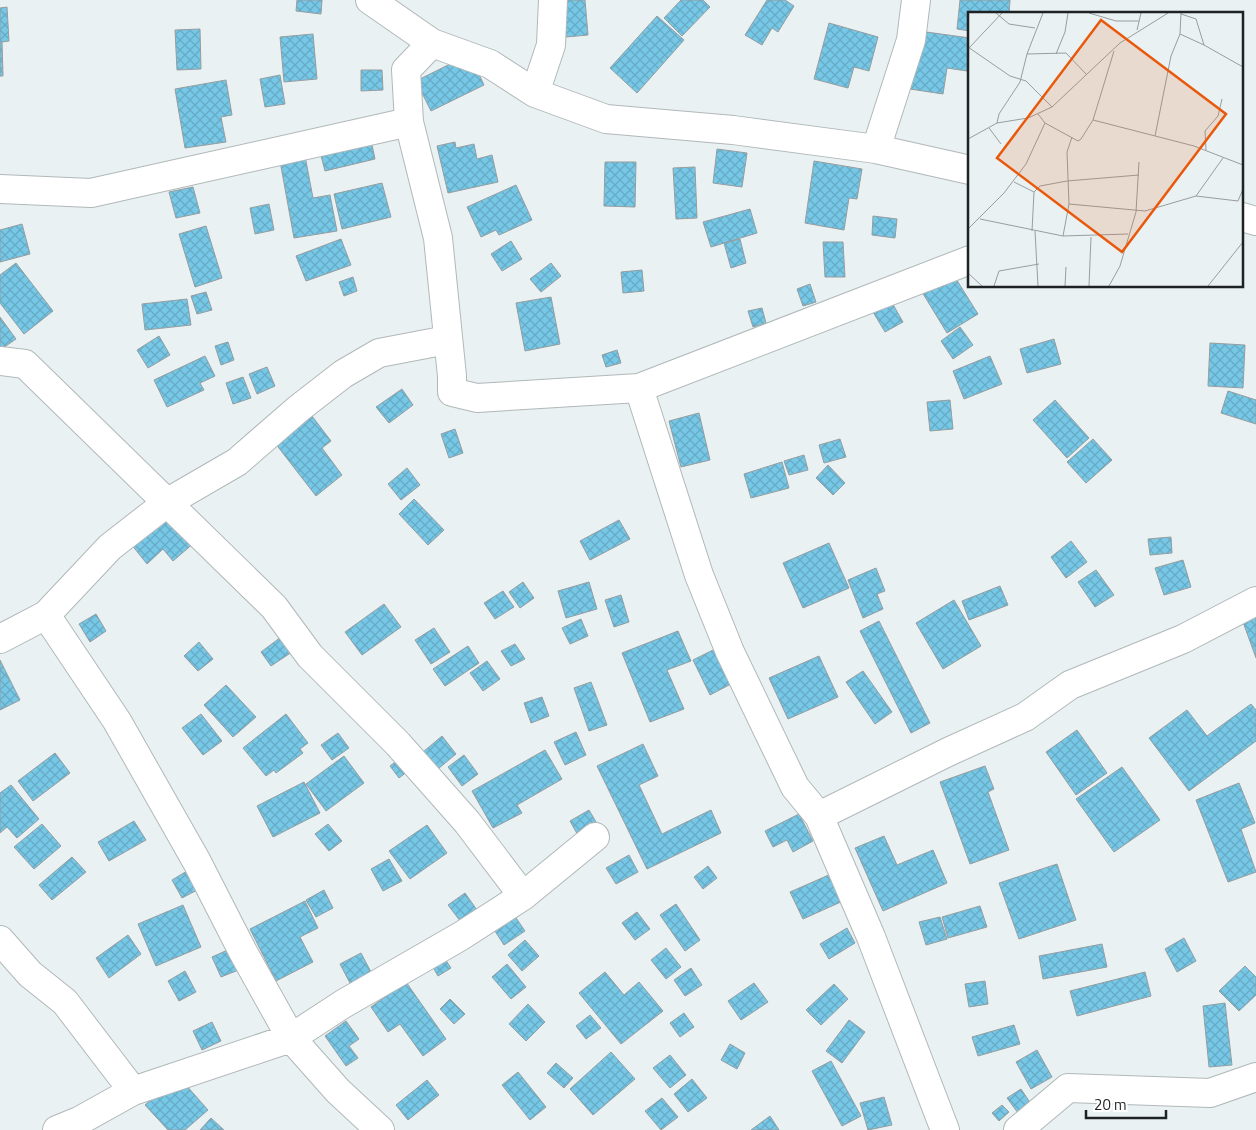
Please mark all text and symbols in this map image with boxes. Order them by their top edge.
inset map [968,12,1244,288]
scale bar [1086,1088,1166,1120]
text: 20 m [1094,1093,1127,1116]

